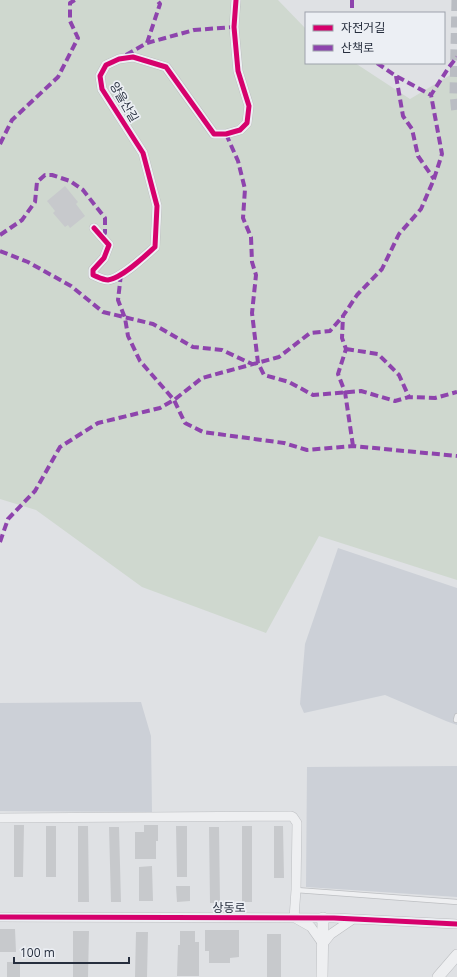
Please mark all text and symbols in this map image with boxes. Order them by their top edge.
legend [305,12,445,64]
text: 자전거길 [341,19,385,36]
text: 산책로 [341,39,374,56]
street label: 양을산길 [106,78,143,125]
street label: 상동로 [212,899,246,916]
scale bar [14,939,129,965]
text: 100 m [20,944,55,961]

